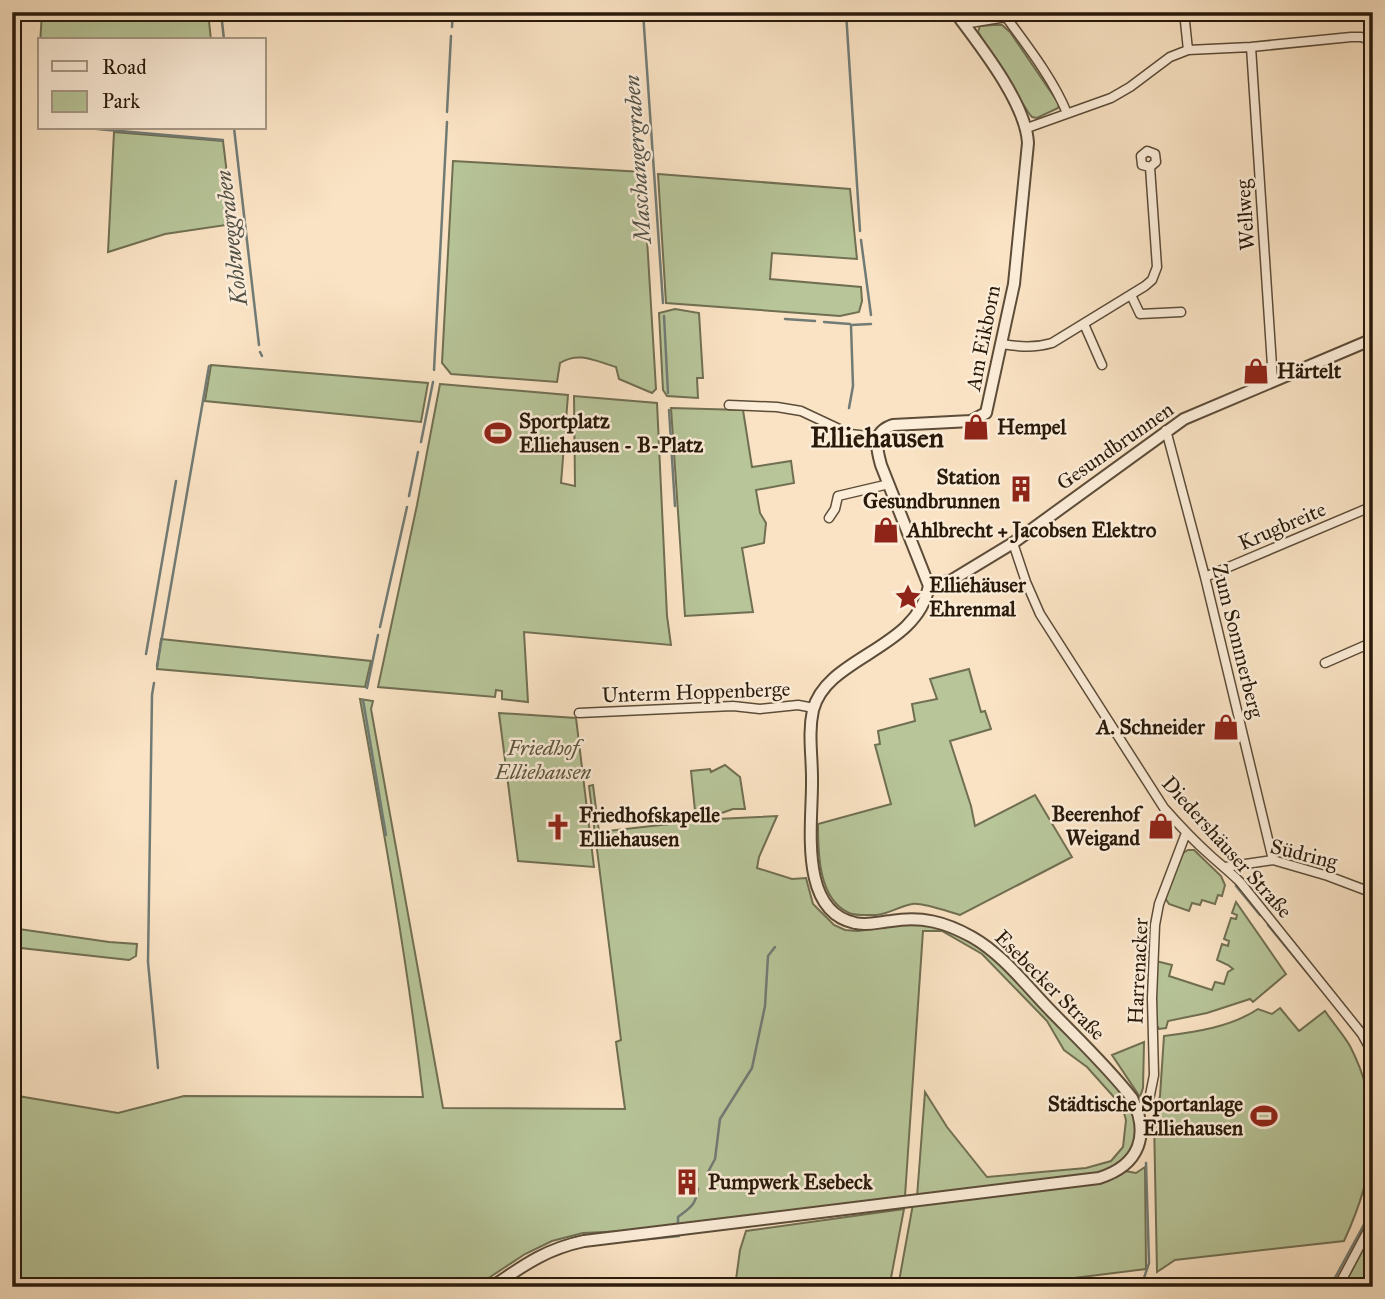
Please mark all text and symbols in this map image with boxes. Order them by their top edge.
legend [38,38,266,130]
text: Road [102,54,147,80]
water label: Maschangergraben [617,74,657,246]
text: Park [102,88,140,114]
water label: Kohlweggraben [209,169,253,308]
street label: Wellweg [1230,178,1260,251]
street label: Am Eikborn [960,283,1006,394]
shop icon: Härtelt [1241,356,1271,386]
place label: Härtelt [1277,358,1342,384]
street label: Gesundbrunnen [1051,396,1179,496]
place label: Sportplatz Elliehausen - B-Platz [519,408,703,458]
shop icon: Hempel [961,412,991,442]
place label: Hempel [997,414,1068,440]
sports icon: Sportplatz Elliehausen - B-Platz [483,418,513,448]
district label: Elliehausen [810,420,944,455]
place label: Station Gesundbrunnen [863,464,1001,514]
building icon: Station Gesundbrunnen [1006,474,1036,504]
street label: Krugbreite [1234,496,1330,556]
shop icon: Ahlbrecht + Jacobsen Elektro [871,515,901,545]
place label: Ahlbrecht + Jacobsen Elektro [905,517,1157,544]
street label: Zum Sommerberg [1206,561,1270,721]
place label: Elliehäuser Ehrenmal [929,572,1027,622]
place icon: Elliehäuser Ehrenmal [893,582,923,612]
street label: Unterm Hoppenberge [601,676,791,708]
shop icon: A. Schneider [1211,712,1241,742]
place label: A. Schneider [1094,714,1206,740]
park label: Friedhof Elliehausen [494,735,591,785]
street label: Diedershäuser Straße [1156,771,1298,924]
place label: Beerenhof Weigand [1051,801,1144,851]
place label: Friedhofskapelle Elliehausen [579,802,720,852]
shop icon: Beerenhof Weigand [1146,811,1176,841]
church icon: Friedhofskapelle Elliehausen [543,812,573,842]
street label: Südring [1268,833,1341,875]
street label: Harrenacker [1122,917,1154,1025]
street label: Esebecker Straße [989,924,1111,1046]
place label: Städtische Sportanlage Elliehausen [1048,1091,1244,1141]
sports icon: Städtische Sportanlage Elliehausen [1249,1101,1279,1131]
building icon: Pumpwerk Esebeck [672,1167,702,1197]
place label: Pumpwerk Esebeck [708,1169,874,1195]

